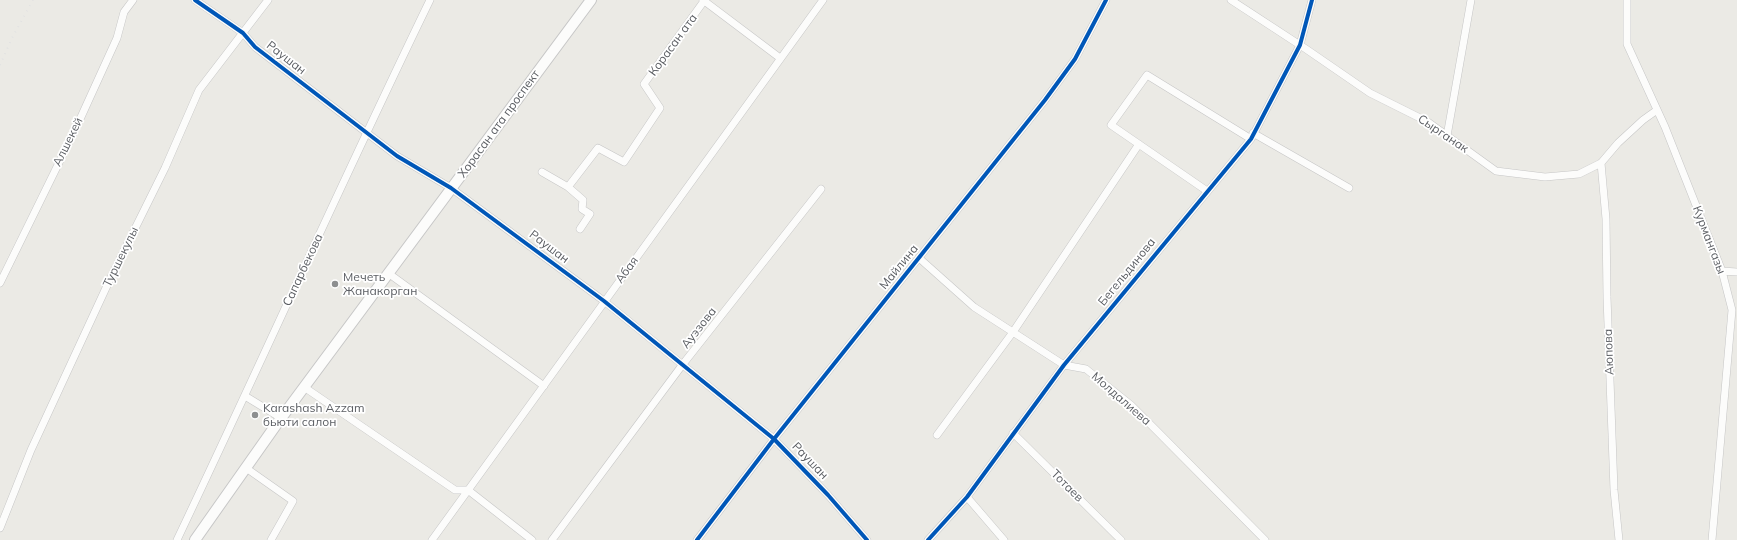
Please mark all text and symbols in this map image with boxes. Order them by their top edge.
street label: Корасан ата [646,11,700,79]
street label: Раушан [264,38,308,78]
street label: Хорасан ата проспект [455,67,543,181]
street label: Сырганак [1415,112,1471,156]
street label: Алшекей [50,115,86,169]
street label: Курмангазы [1689,204,1729,276]
street label: Туршекулы [100,225,142,289]
street label: Раушан [526,227,572,267]
street label: Сапарбекова [280,231,326,309]
street label: Бегельдинова [1095,235,1159,309]
street label: Майлина [877,242,921,292]
street label: Абая [613,254,641,286]
place label: Мечеть Жанакорган [343,270,417,298]
marker: Мечеть Жанакорган [330,279,340,289]
street label: Ауэзова [678,305,720,351]
street label: Аюпова [1601,329,1617,375]
street label: Молдалиева [1088,369,1154,429]
place label: Karashash Azzam бьюти салон [263,401,365,429]
marker: Karashash Azzam бьюти салон [250,410,260,420]
street label: Раушан [789,440,831,482]
street label: Тотаев [1048,467,1086,505]

